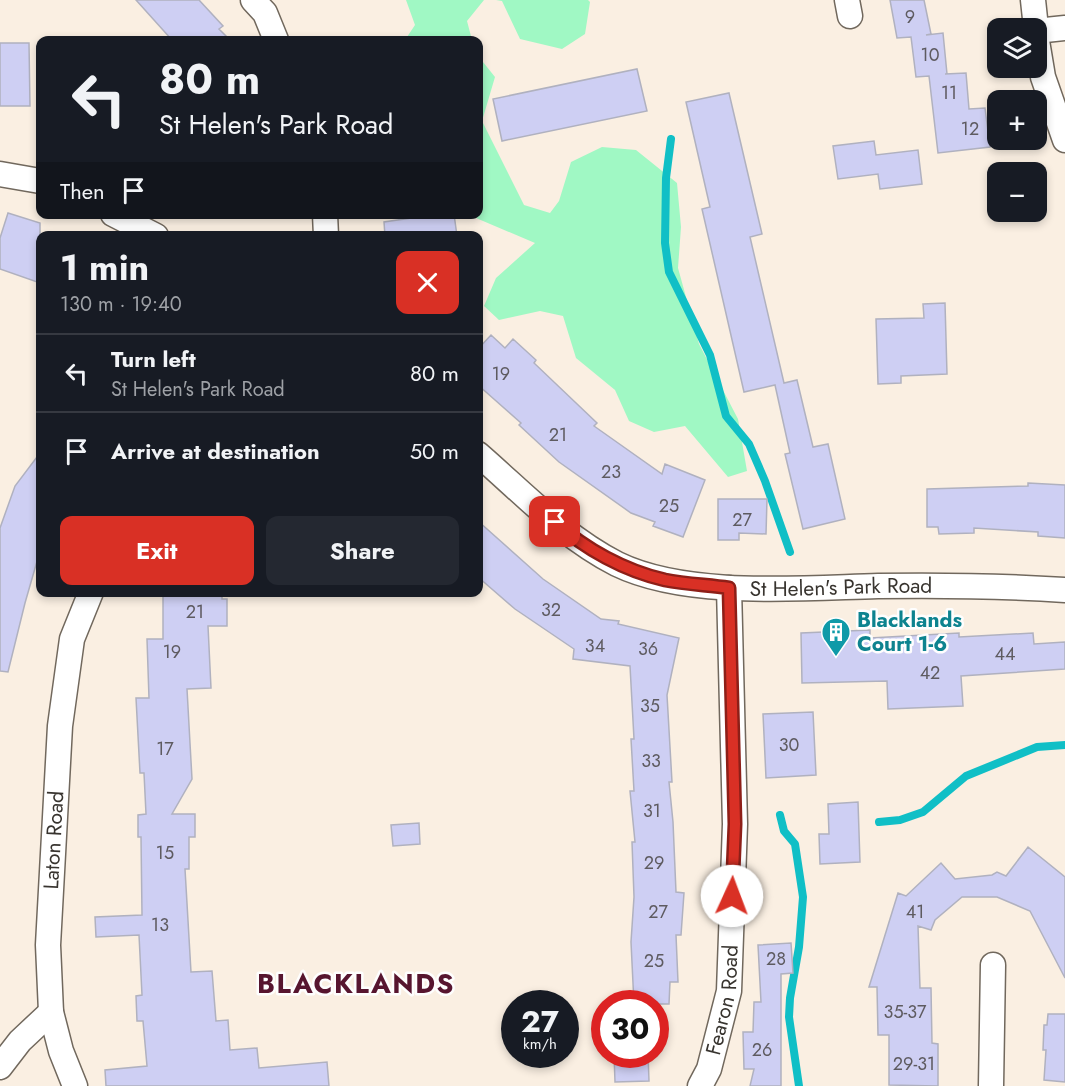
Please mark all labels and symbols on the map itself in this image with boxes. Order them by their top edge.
house number: 9 [905,4,915,30]
house number: 10 [921,42,940,68]
house number: 11 [941,80,957,106]
house number: 12 [961,116,979,142]
house number: 19 [492,361,510,387]
house number: 21 [549,422,567,448]
house number: 23 [601,459,621,485]
house number: 25 [659,493,679,519]
pin [529,496,580,547]
house number: 27 [732,507,752,533]
street label: St Helen's Park Road [749,571,932,604]
house number: 32 [541,597,561,623]
house number: 21 [186,599,204,625]
place label: Blacklands Court 1-6 [857,605,962,659]
building icon: Blacklands Court 1-6 [820,616,852,658]
house number: 34 [585,633,605,659]
house number: 36 [638,636,658,662]
house number: 19 [163,639,181,665]
house number: 44 [995,641,1016,667]
house number: 42 [920,660,940,686]
house number: 35 [640,693,660,719]
house number: 30 [779,732,800,758]
house number: 17 [156,736,174,762]
house number: 33 [641,748,661,774]
street label: Laton Road [36,790,71,890]
house number: 31 [643,798,661,824]
house number: 15 [156,840,174,866]
house number: 29 [644,850,664,876]
position arrow [700,864,764,928]
house number: 27 [648,899,668,925]
house number: 41 [906,899,924,925]
house number: 13 [151,912,169,938]
street label: Fearon Road [698,944,746,1058]
house number: 28 [766,946,786,972]
house number: 25 [644,948,664,974]
district label: BLACKLANDS [257,964,455,1003]
speed limit sign: 30 [591,990,669,1068]
house number: 35-37 [884,999,927,1025]
house number: 26 [752,1037,772,1063]
house number: 29-31 [893,1051,935,1077]

